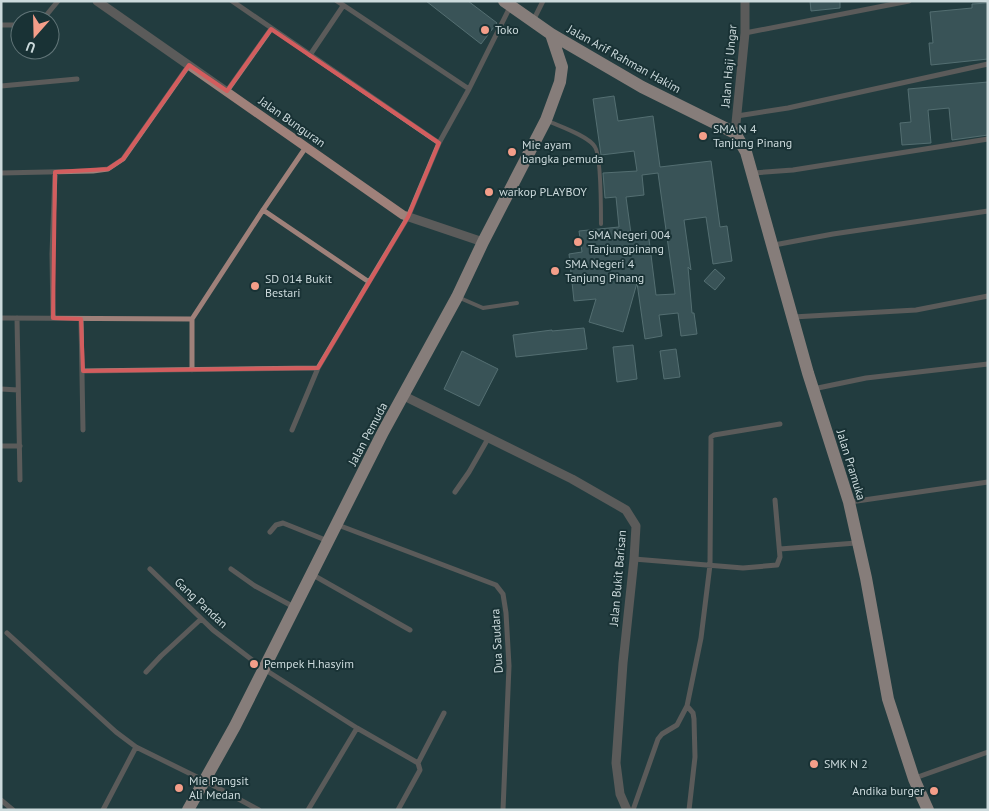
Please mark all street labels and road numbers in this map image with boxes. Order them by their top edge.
street label: Jalan Arif Rahman Hakim [564,21,684,96]
street label: Jalan Haji Ungar [717,24,740,109]
street label: Jalan Bunguran [255,92,329,150]
street label: Jalan Pemuda [344,399,391,469]
street label: Jalan Pramuka [833,427,869,502]
street label: Jalan Bukit Barisan [606,529,629,628]
street label: Gang Pandan [172,574,231,631]
street label: Dua Saudara [487,608,506,674]

